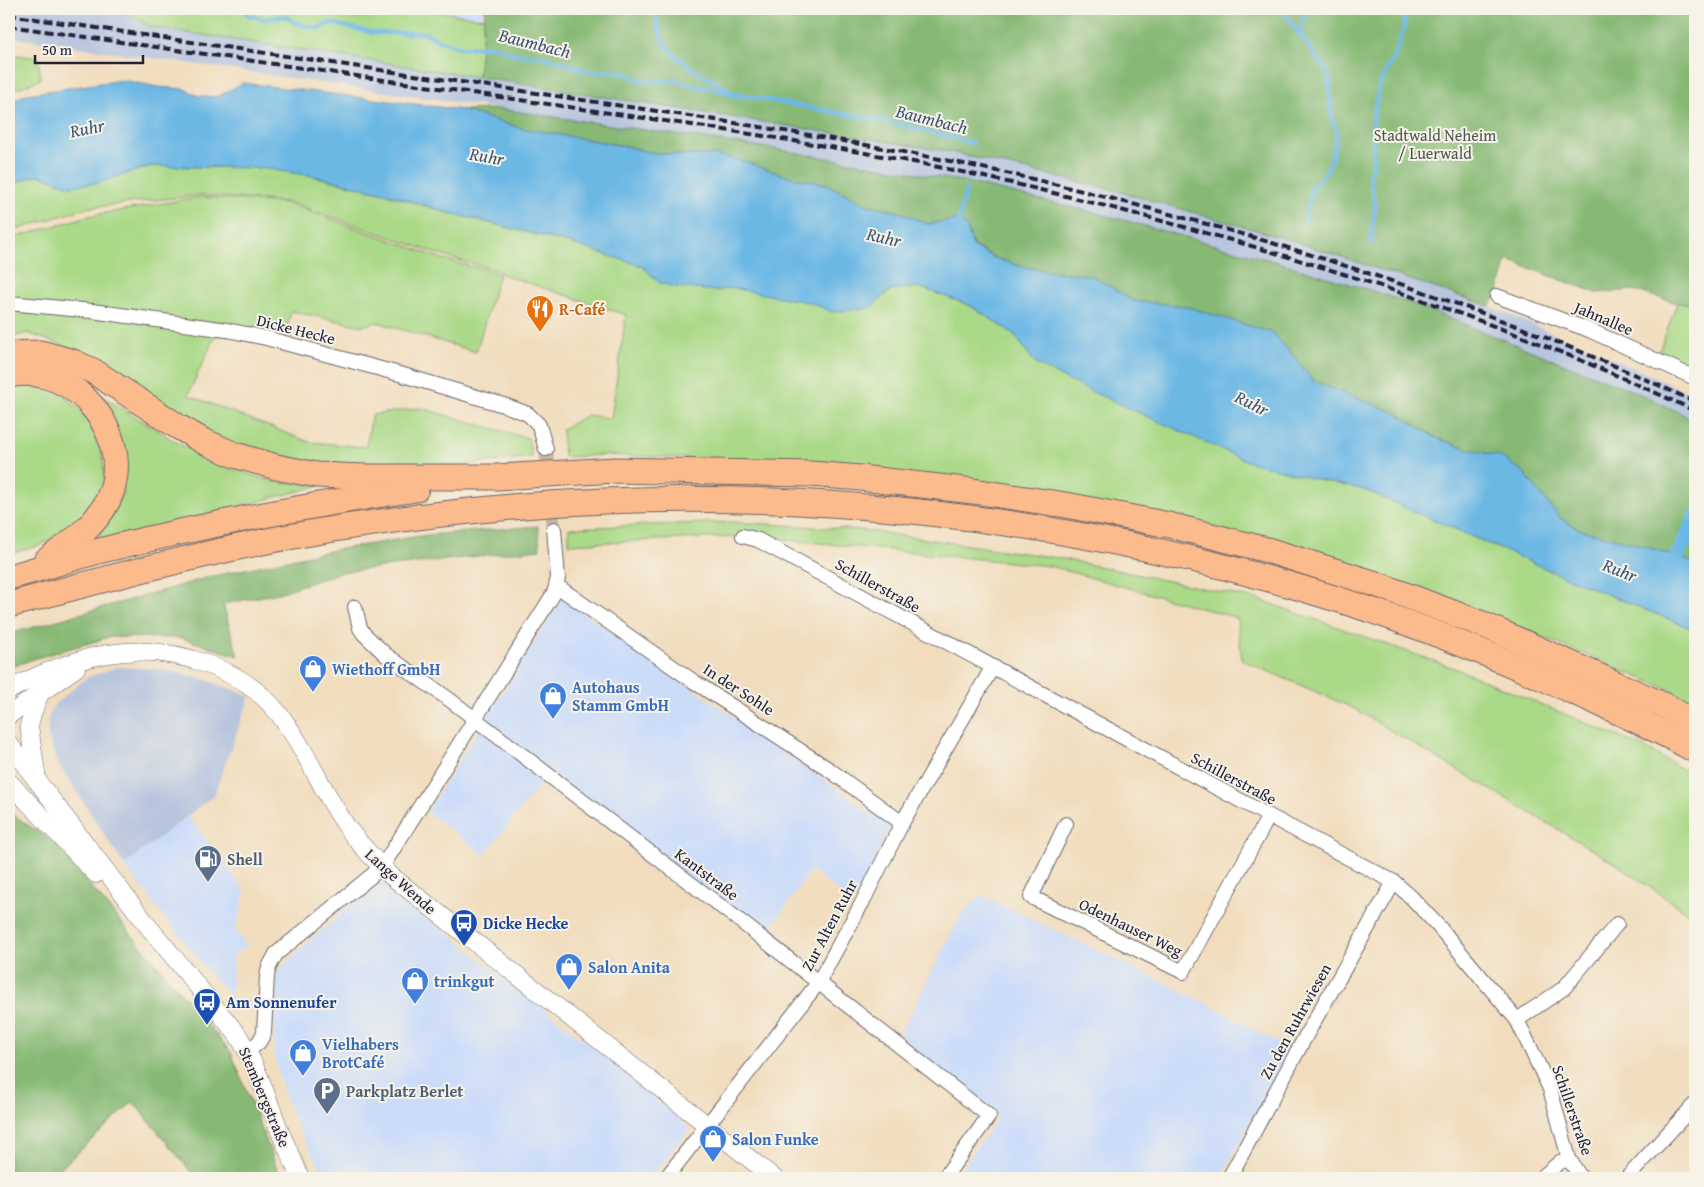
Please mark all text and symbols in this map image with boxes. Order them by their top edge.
water label: Baumbach [495,21,574,65]
scale bar [35,32,142,64]
text: 50 m [42,39,73,60]
water label: Baumbach [892,97,971,141]
water label: Ruhr [66,111,108,145]
park label: Stadtwald Neheim / Luerwald [1374,123,1496,165]
water label: Ruhr [467,140,508,173]
water label: Ruhr [863,220,905,254]
restaurant icon: R-Café [525,294,555,333]
street label: Jahnallee [1569,294,1637,341]
place label: R-Café [559,297,606,321]
street label: Dicke Hecke [254,308,338,350]
water label: Ruhr [1230,383,1275,423]
water label: Ruhr [1598,551,1642,589]
street label: Schillerstraße [831,552,925,618]
shop icon: Wiethoff GmbH [298,654,328,693]
place label: Wiethoff GmbH [332,657,440,681]
street label: In der Sohle [699,657,779,721]
place label: Autohaus Stamm GmbH [572,675,669,717]
shop icon: Autohaus Stamm GmbH [538,681,568,720]
street label: Schillerstraße [1187,745,1281,811]
street label: Lange Wende [360,842,442,920]
street label: Kantstraße [670,842,744,906]
fuel station icon: Shell [193,844,223,883]
place label: Shell [227,847,263,871]
street label: Zur Alten Ruhr [795,875,863,975]
street label: Odenhauser Weg [1075,892,1187,962]
bus stop icon: Dicke Hecke [449,908,479,947]
place label: Dicke Hecke [483,911,569,935]
shop icon: Salon Anita [554,952,584,991]
place label: Salon Anita [588,955,671,979]
street label: Zu den Ruhrwiesen [1253,959,1337,1083]
shop icon: trinkgut [400,966,430,1005]
place label: trinkgut [434,969,495,993]
bus stop icon: Am Sonnenufer [192,987,222,1026]
place label: Am Sonnenufer [226,990,337,1014]
place label: Vielhabers BrotCafé [322,1032,399,1074]
shop icon: Vielhabers BrotCafé [288,1038,318,1077]
street label: Stembergstraße [233,1043,297,1151]
street label: Schillerstraße [1546,1062,1600,1158]
parking icon: Parkplatz Berlet [312,1076,342,1115]
place label: Parkplatz Berlet [346,1079,463,1103]
shop icon: Salon Funke [698,1124,728,1163]
place label: Salon Funke [732,1127,819,1151]

